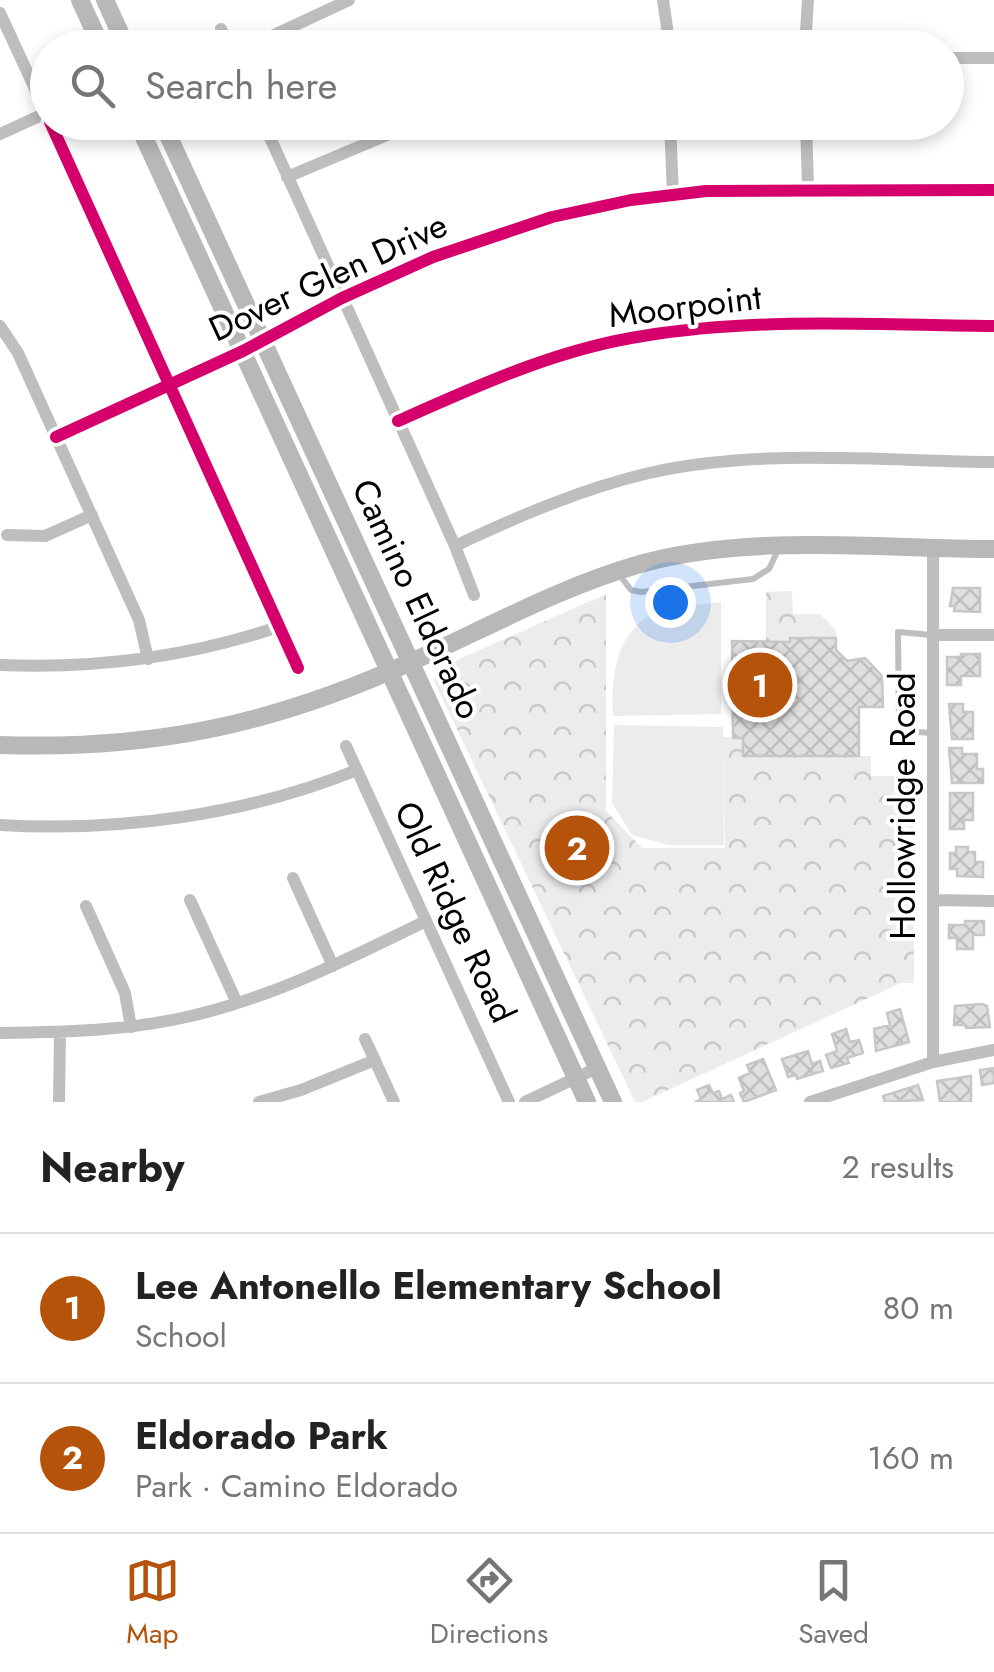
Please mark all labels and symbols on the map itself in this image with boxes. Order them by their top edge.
street label: Dover Glen Drive [201,200,455,354]
street label: Moorpoint [606,272,765,340]
street label: Camino Eldorado [340,471,494,727]
your location [645,577,696,628]
pin: 1 [728,648,792,722]
street label: Hollowridge Road [878,672,928,940]
street label: Old Ridge Road [382,793,528,1031]
pin: 2 [544,810,610,886]

